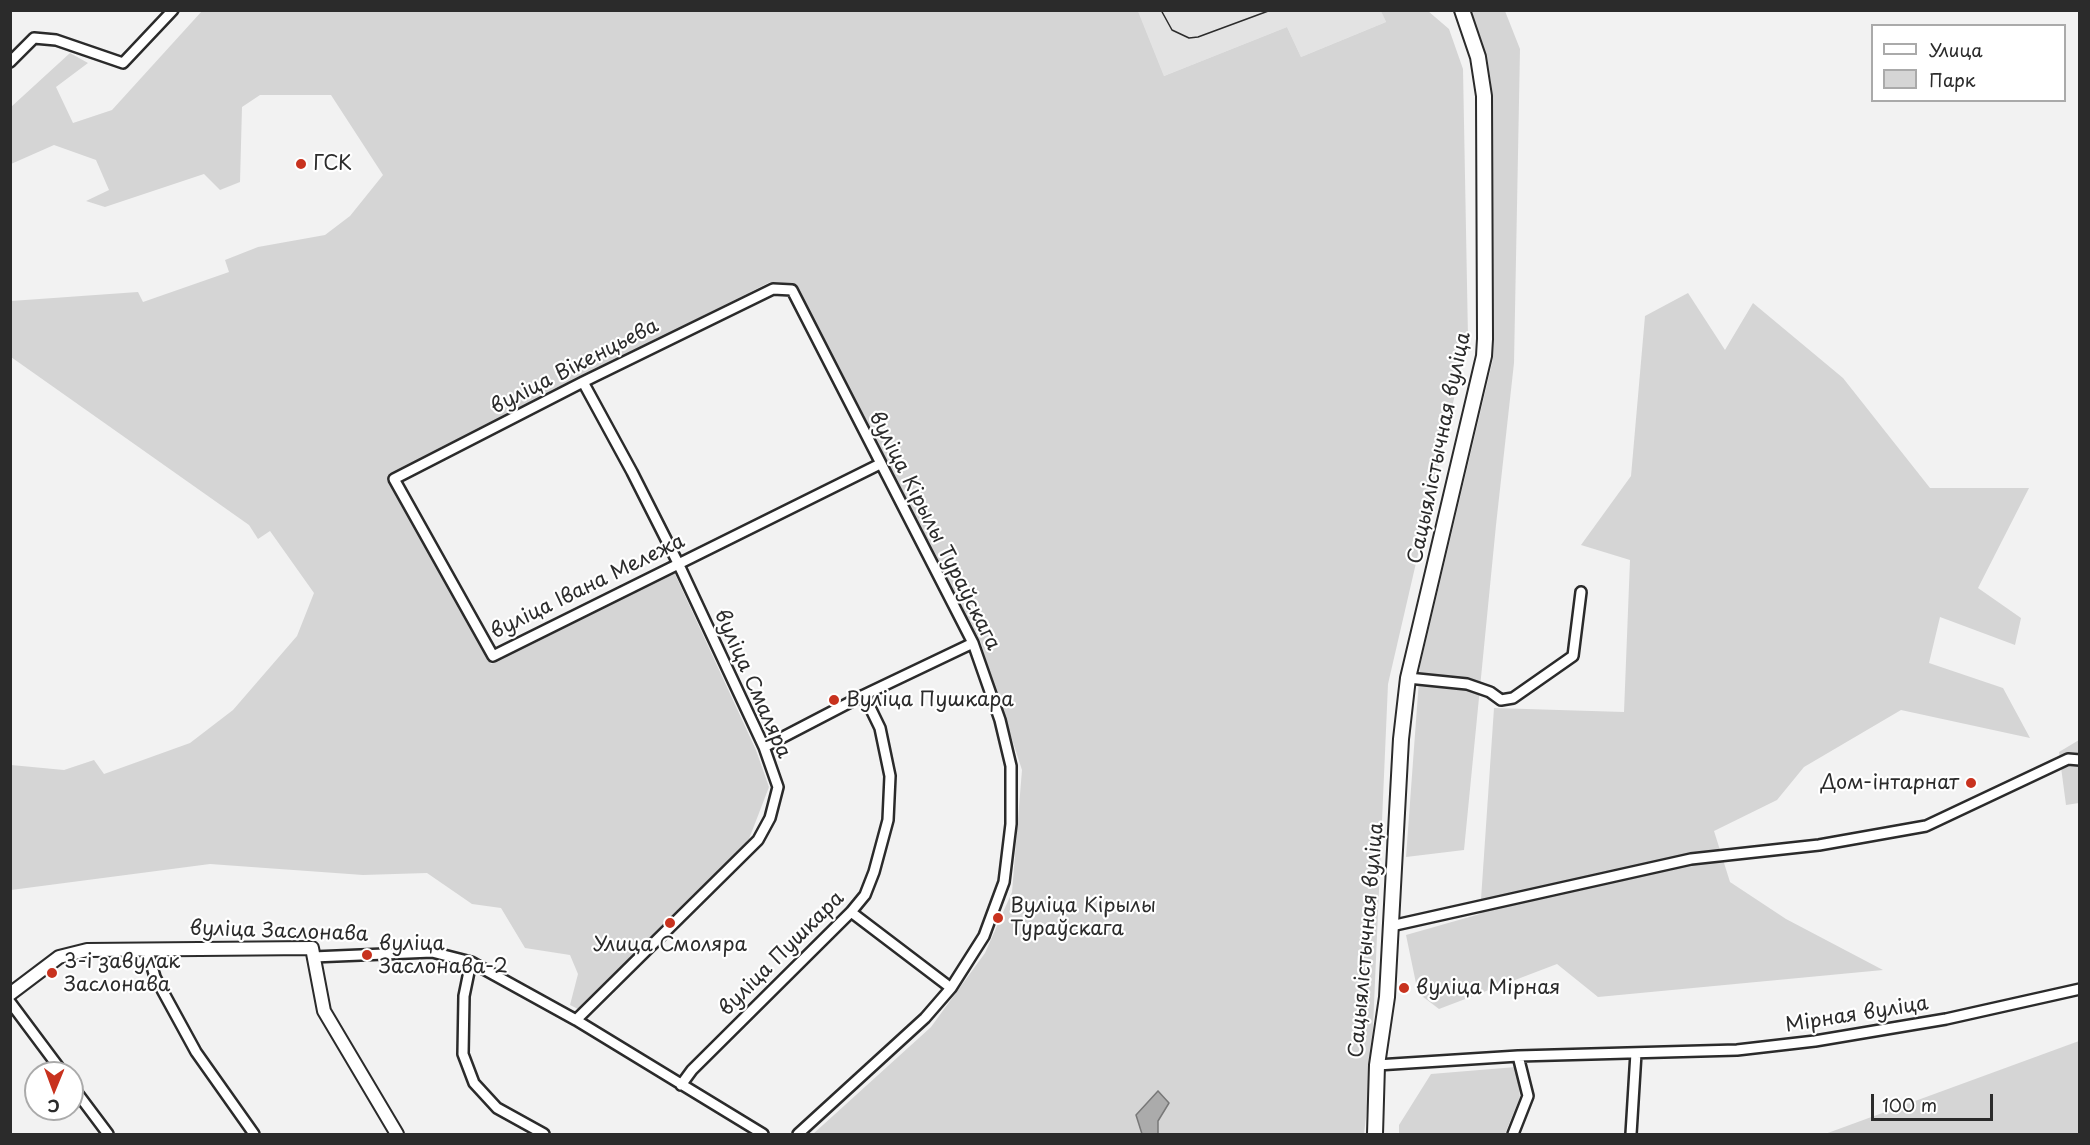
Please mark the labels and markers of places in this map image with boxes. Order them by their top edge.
place label: ГСК [313,152,352,176]
marker: ГСК [294,157,308,171]
place label: Вуліца Пушкара [846,688,1014,712]
marker: Вуліца Пушкара [827,693,841,707]
place label: Дом-інтарнат [1821,771,1959,795]
marker: Дом-інтарнат [1964,776,1978,790]
place label: Вуліца Кірылы Тураўскага [1010,894,1156,941]
marker: Вуліца Кірылы Тураўскага [991,911,1005,925]
marker: Улица Смоляра [663,916,677,930]
place label: вуліца Заслонава-2 [379,932,508,979]
place label: Улица Смоляра [593,933,747,957]
marker: вуліца Заслонава-2 [360,948,374,962]
place label: 3-і завулак Заслонава [64,950,180,997]
marker: 3-і завулак Заслонава [45,966,59,980]
place label: вуліца Мірная [1416,976,1560,1000]
marker: вуліца Мірная [1397,981,1411,995]

